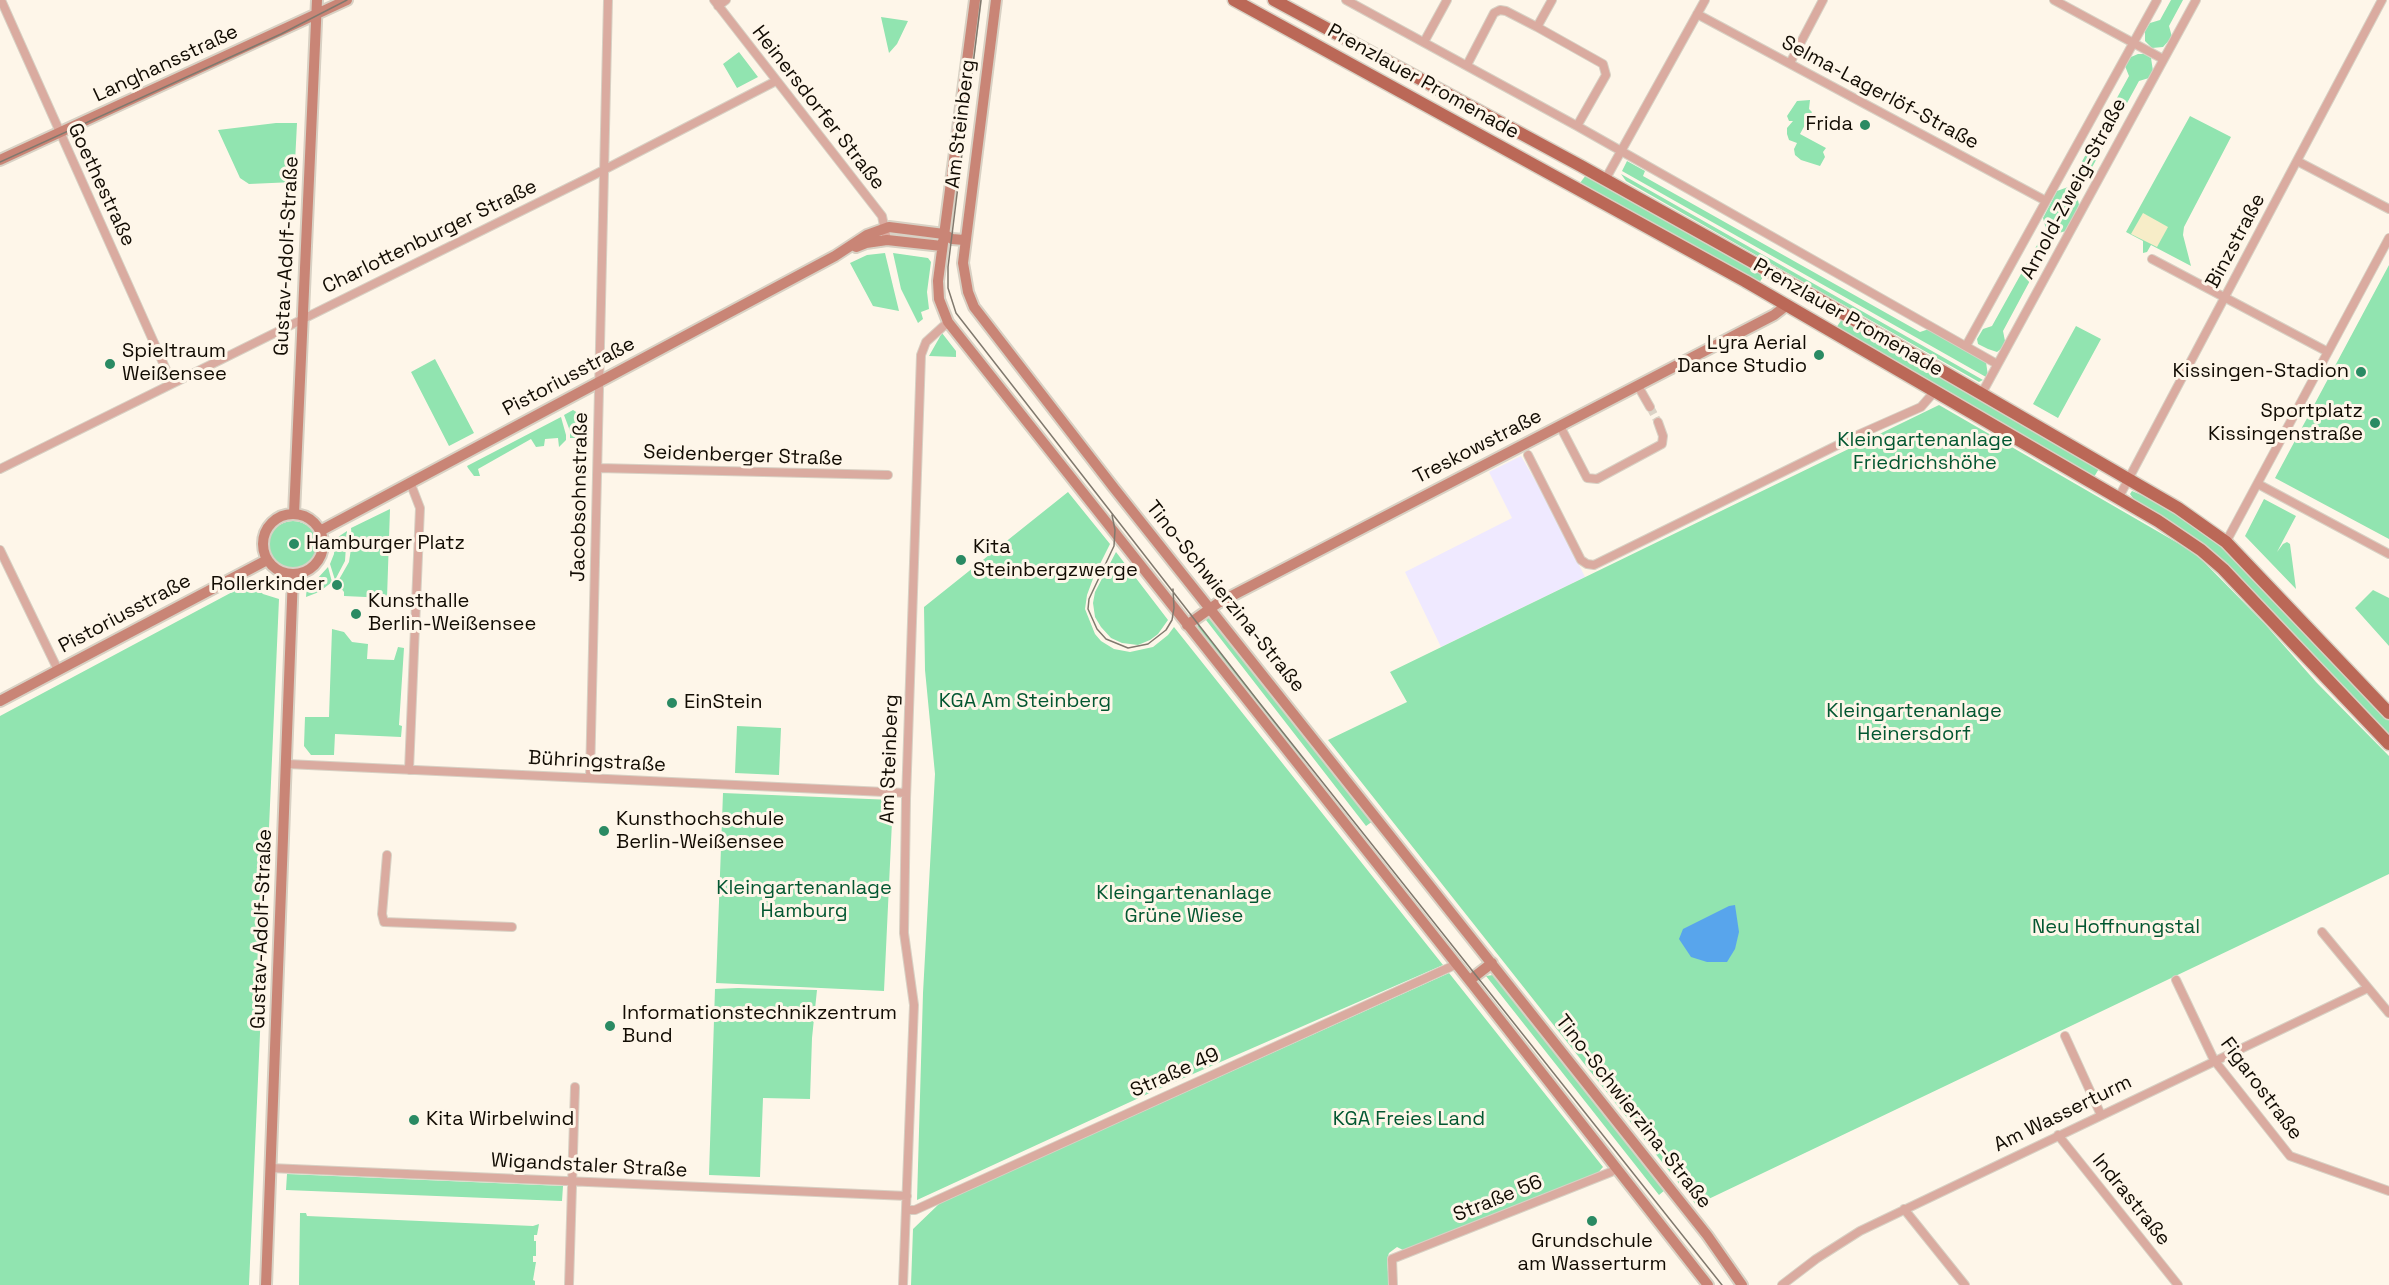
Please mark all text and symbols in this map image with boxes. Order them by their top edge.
street label: Prenzlauer Promenade [1323,19,1523,145]
street label: Langhansstraße [90,20,242,108]
street label: Heinersdorfer Straße [746,21,890,195]
street label: Selma-Lagerlöf-Straße [1777,31,1983,155]
street label: Am Steinberg [941,58,981,190]
street label: Arnold-Zweig-Straße [2016,94,2132,284]
place label: Frida [1805,113,1853,137]
marker: Frida [1858,118,1872,132]
street label: Goethestraße [62,120,140,250]
street label: Gustav-Adolf-Straße [270,156,304,356]
street label: Charlottenburger Straße [319,175,541,299]
street label: Binzstraße [2201,190,2271,292]
street label: Prenzlauer Promenade [1749,254,1947,382]
street label: Pistoriusstraße [499,332,639,422]
place label: Lyra Aerial Dance Studio [1677,332,1807,379]
place label: Spieltraum Weißensee [122,340,227,387]
marker: Lyra Aerial Dance Studio [1812,348,1826,362]
marker: Spieltraum Weißensee [103,357,117,371]
place label: Kissingen-Stadion [2173,360,2349,384]
marker: Kissingen-Stadion [2354,365,2368,379]
place label: Sportplatz Kissingenstraße [2208,400,2363,447]
street label: Treskowstraße [1410,404,1546,490]
street label: Jacobsohnstraße [567,412,593,582]
marker: Sportplatz Kissingenstraße [2368,416,2382,430]
park label: Kleingartenanlage Friedrichshöhe [1837,429,2013,476]
street label: Seidenberger Straße [643,441,843,471]
street label: Tino-Schwierzina-Straße [1140,496,1310,698]
place label: Hamburger Platz [306,532,465,556]
place label: Kita Steinbergzwerge [973,536,1138,583]
marker: Hamburger Platz [287,537,301,551]
marker: Kita Steinbergzwerge [954,553,968,567]
street label: Pistoriusstraße [55,569,195,659]
place label: Rollerkinder [211,573,325,597]
marker: Rollerkinder [330,578,344,592]
place label: Kunsthalle Berlin-Weißensee [368,590,536,637]
marker: Kunsthalle Berlin-Weißensee [349,607,363,621]
park label: KGA Am Steinberg [939,690,1111,714]
place label: EinStein [684,691,763,715]
street label: Am Steinberg [876,694,904,824]
marker: EinStein [665,696,679,710]
park label: Kleingartenanlage Heinersdorf [1826,700,2002,747]
street label: Bühringstraße [528,746,666,778]
place label: Kunsthochschule Berlin-Weißensee [616,808,784,855]
marker: Kunsthochschule Berlin-Weißensee [597,824,611,838]
street label: Gustav-Adolf-Straße [247,829,277,1029]
park label: Kleingartenanlage Hamburg [716,877,892,924]
park label: Kleingartenanlage Grüne Wiese [1096,882,1272,929]
park label: Neu Hoffnungstal [2032,916,2200,940]
place label: Informationstechnikzentrum Bund [622,1002,897,1049]
street label: Tino-Schwierzina-Straße [1550,1010,1716,1214]
marker: Informationstechnikzentrum Bund [603,1019,617,1033]
street label: Figarostraße [2215,1033,2307,1145]
street label: Straße 49 [1127,1043,1223,1103]
street label: Am Wasserturm [1990,1070,2136,1158]
place label: Kita Wirbelwind [426,1108,575,1132]
park label: KGA Freies Land [1333,1108,1485,1132]
marker: Kita Wirbelwind [407,1113,421,1127]
street label: Wigandstaler Straße [490,1149,688,1183]
street label: Indrastraße [2087,1149,2175,1251]
street label: Straße 56 [1450,1170,1546,1228]
marker: Grundschule am Wasserturm [1585,1214,1599,1228]
place label: Grundschule am Wasserturm [1517,1230,1667,1277]

